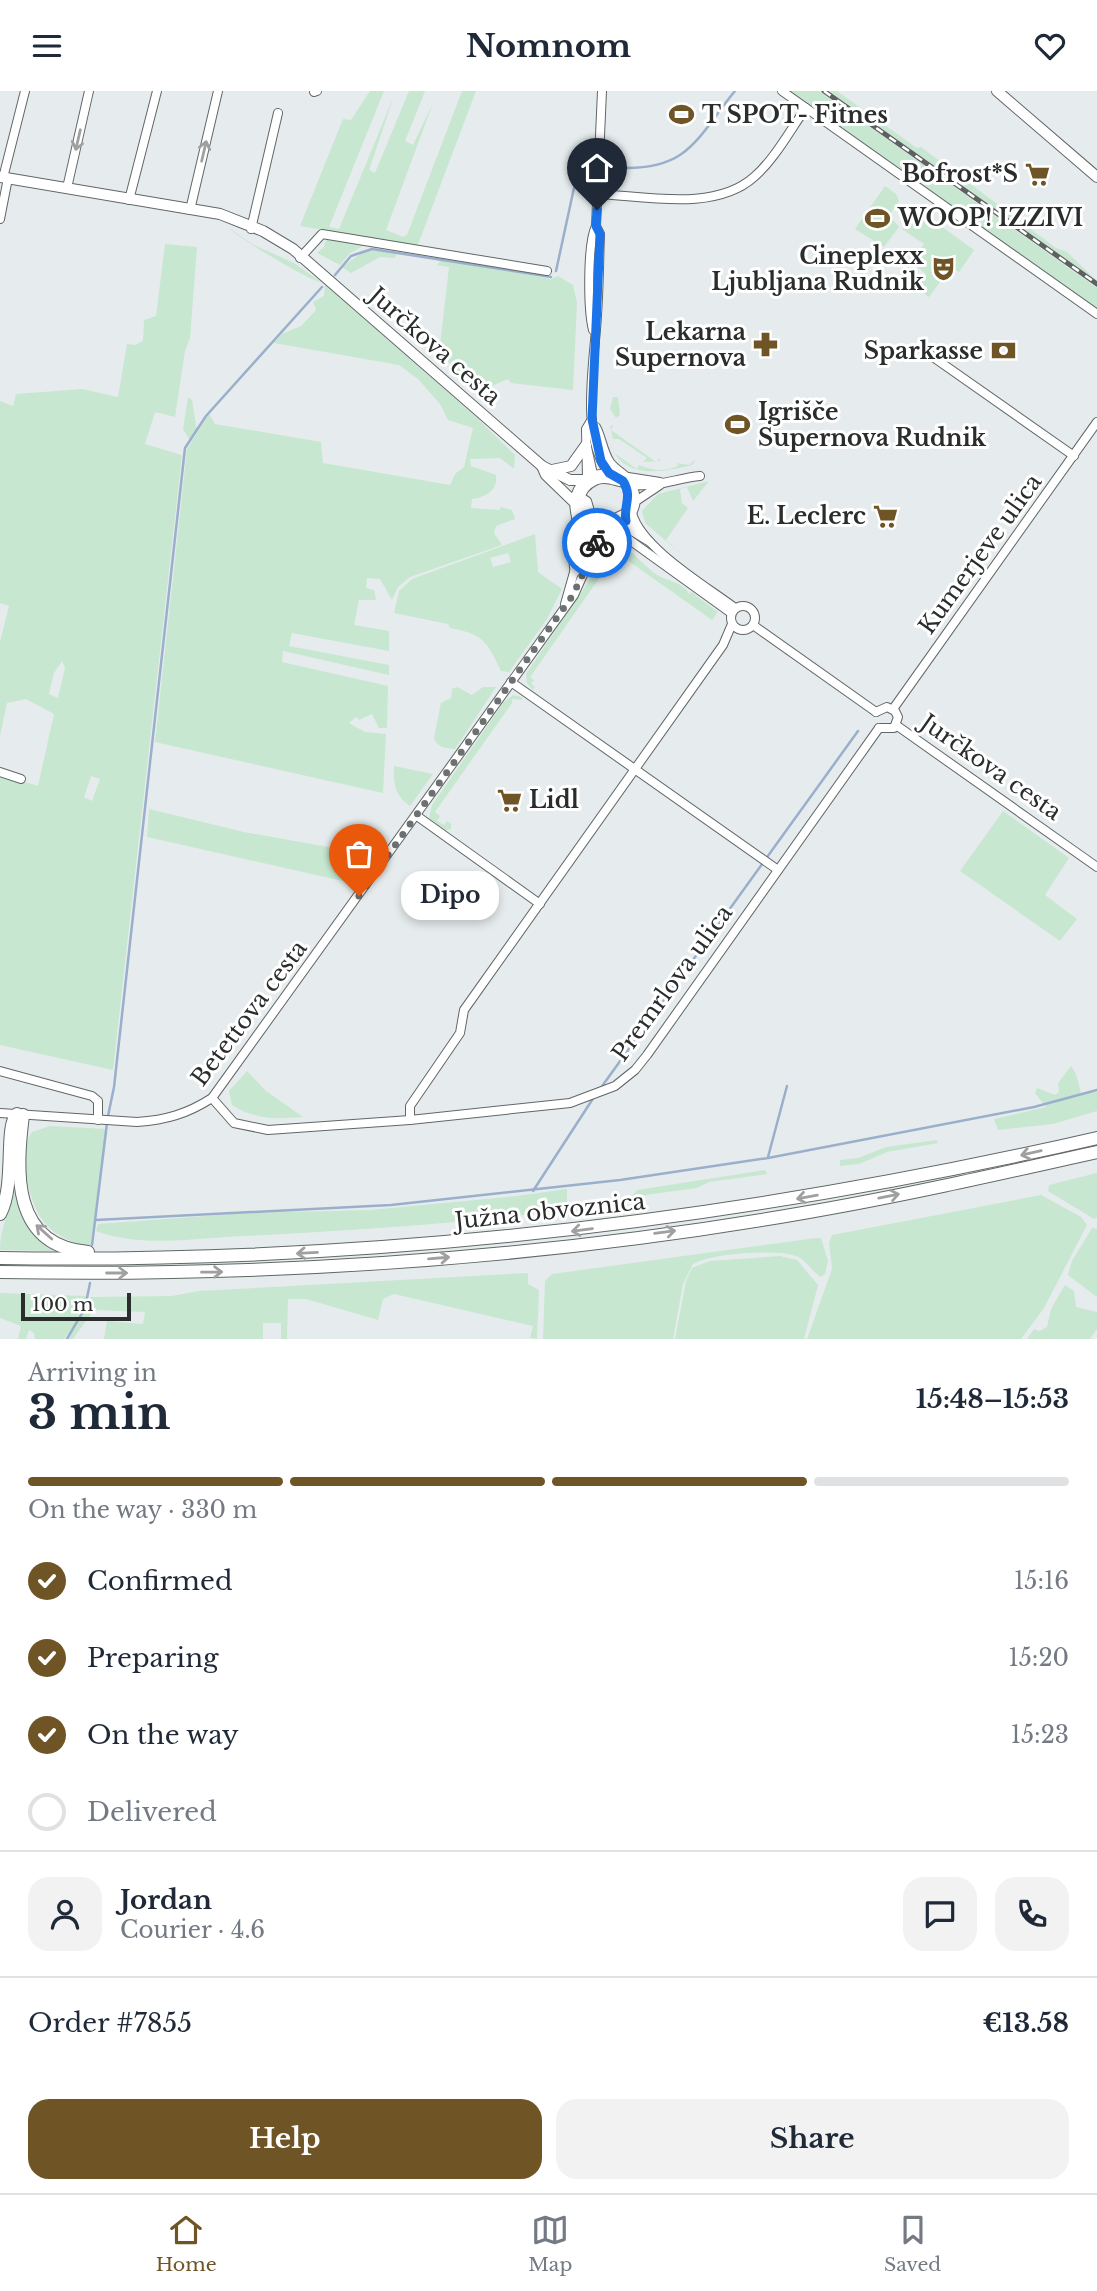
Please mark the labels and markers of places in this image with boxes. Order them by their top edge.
sports icon: T SPOT- Fitnes [668,101,696,129]
place label: T SPOT- Fitnes [702,101,888,129]
pin [567,138,627,210]
place label: Bofrost*S [902,160,1018,188]
supermarket icon: Bofrost*S [1024,160,1052,188]
sports icon: WOOP! IZZIVI [864,204,892,232]
place label: WOOP! IZZIVI [897,204,1083,232]
place label: Cineplexx Ljubljana Rudnik [711,242,925,296]
theatre icon: Cineplexx Ljubljana Rudnik [930,255,958,283]
place label: Lekarna Supernova [615,318,746,372]
pharmacy icon: Lekarna Supernova [752,331,780,359]
place label: Sparkasse [864,337,983,365]
bank icon: Sparkasse [989,337,1017,365]
place label: Igrišče Supernova Rudnik [758,398,987,452]
sports icon: Igrišče Supernova Rudnik [724,411,752,439]
place label: E. Leclerc [747,502,866,530]
supermarket icon: E. Leclerc [872,502,900,530]
supermarket icon: Lidl [495,786,523,814]
place label: Lidl [529,786,579,814]
pin [329,824,389,896]
callout: Dipo [401,871,499,921]

